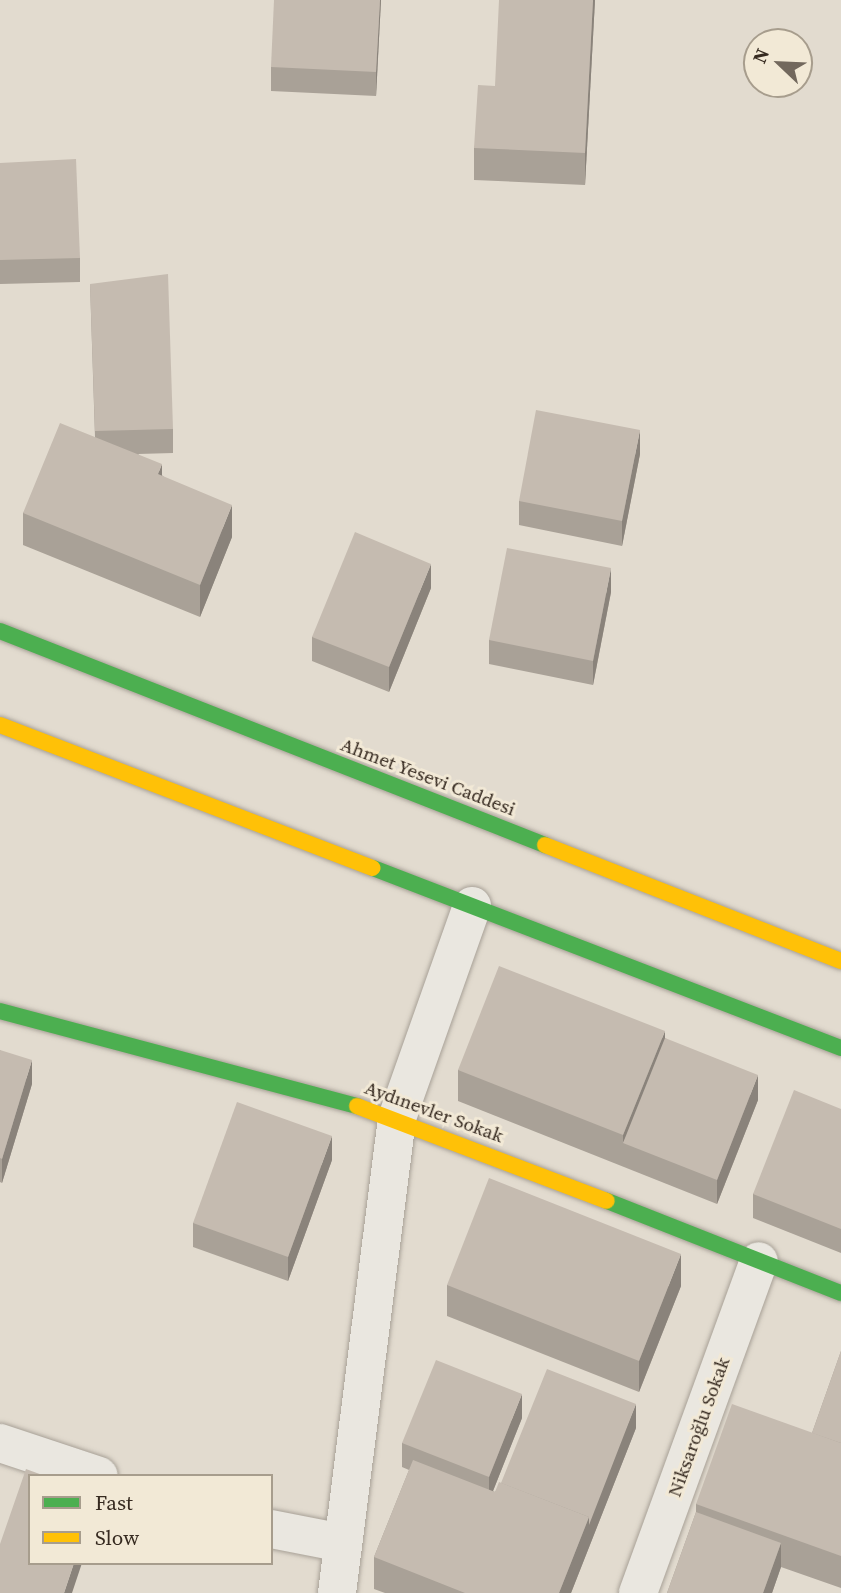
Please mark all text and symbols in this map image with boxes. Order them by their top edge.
north arrow [743,28,813,98]
text: N [746,44,775,67]
street label: Ahmet Yesevi Caddesi [337,733,519,821]
street label: Aydınevler Sokak [362,1076,506,1148]
street label: Niksaroğlu Sokak [663,1354,735,1500]
legend [28,1474,273,1565]
text: Fast [95,1488,133,1517]
text: Slow [95,1523,139,1552]

